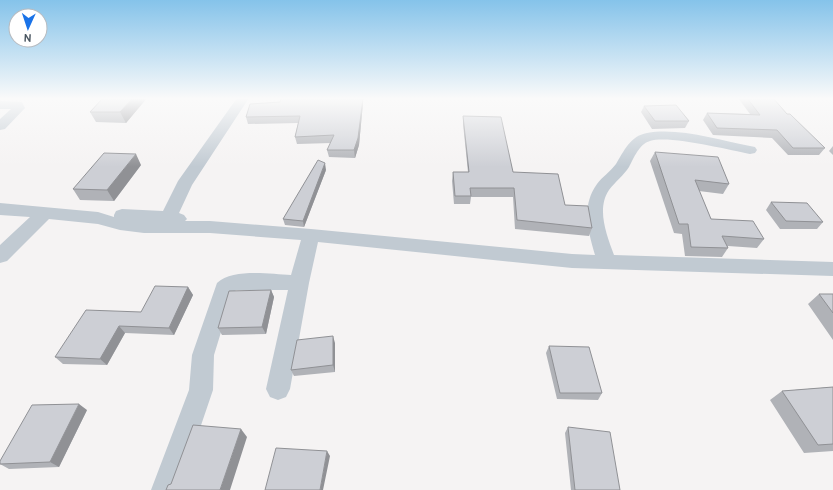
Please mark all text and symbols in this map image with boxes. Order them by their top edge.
north arrow [8,8,48,48]
text: N [23,30,32,44]

